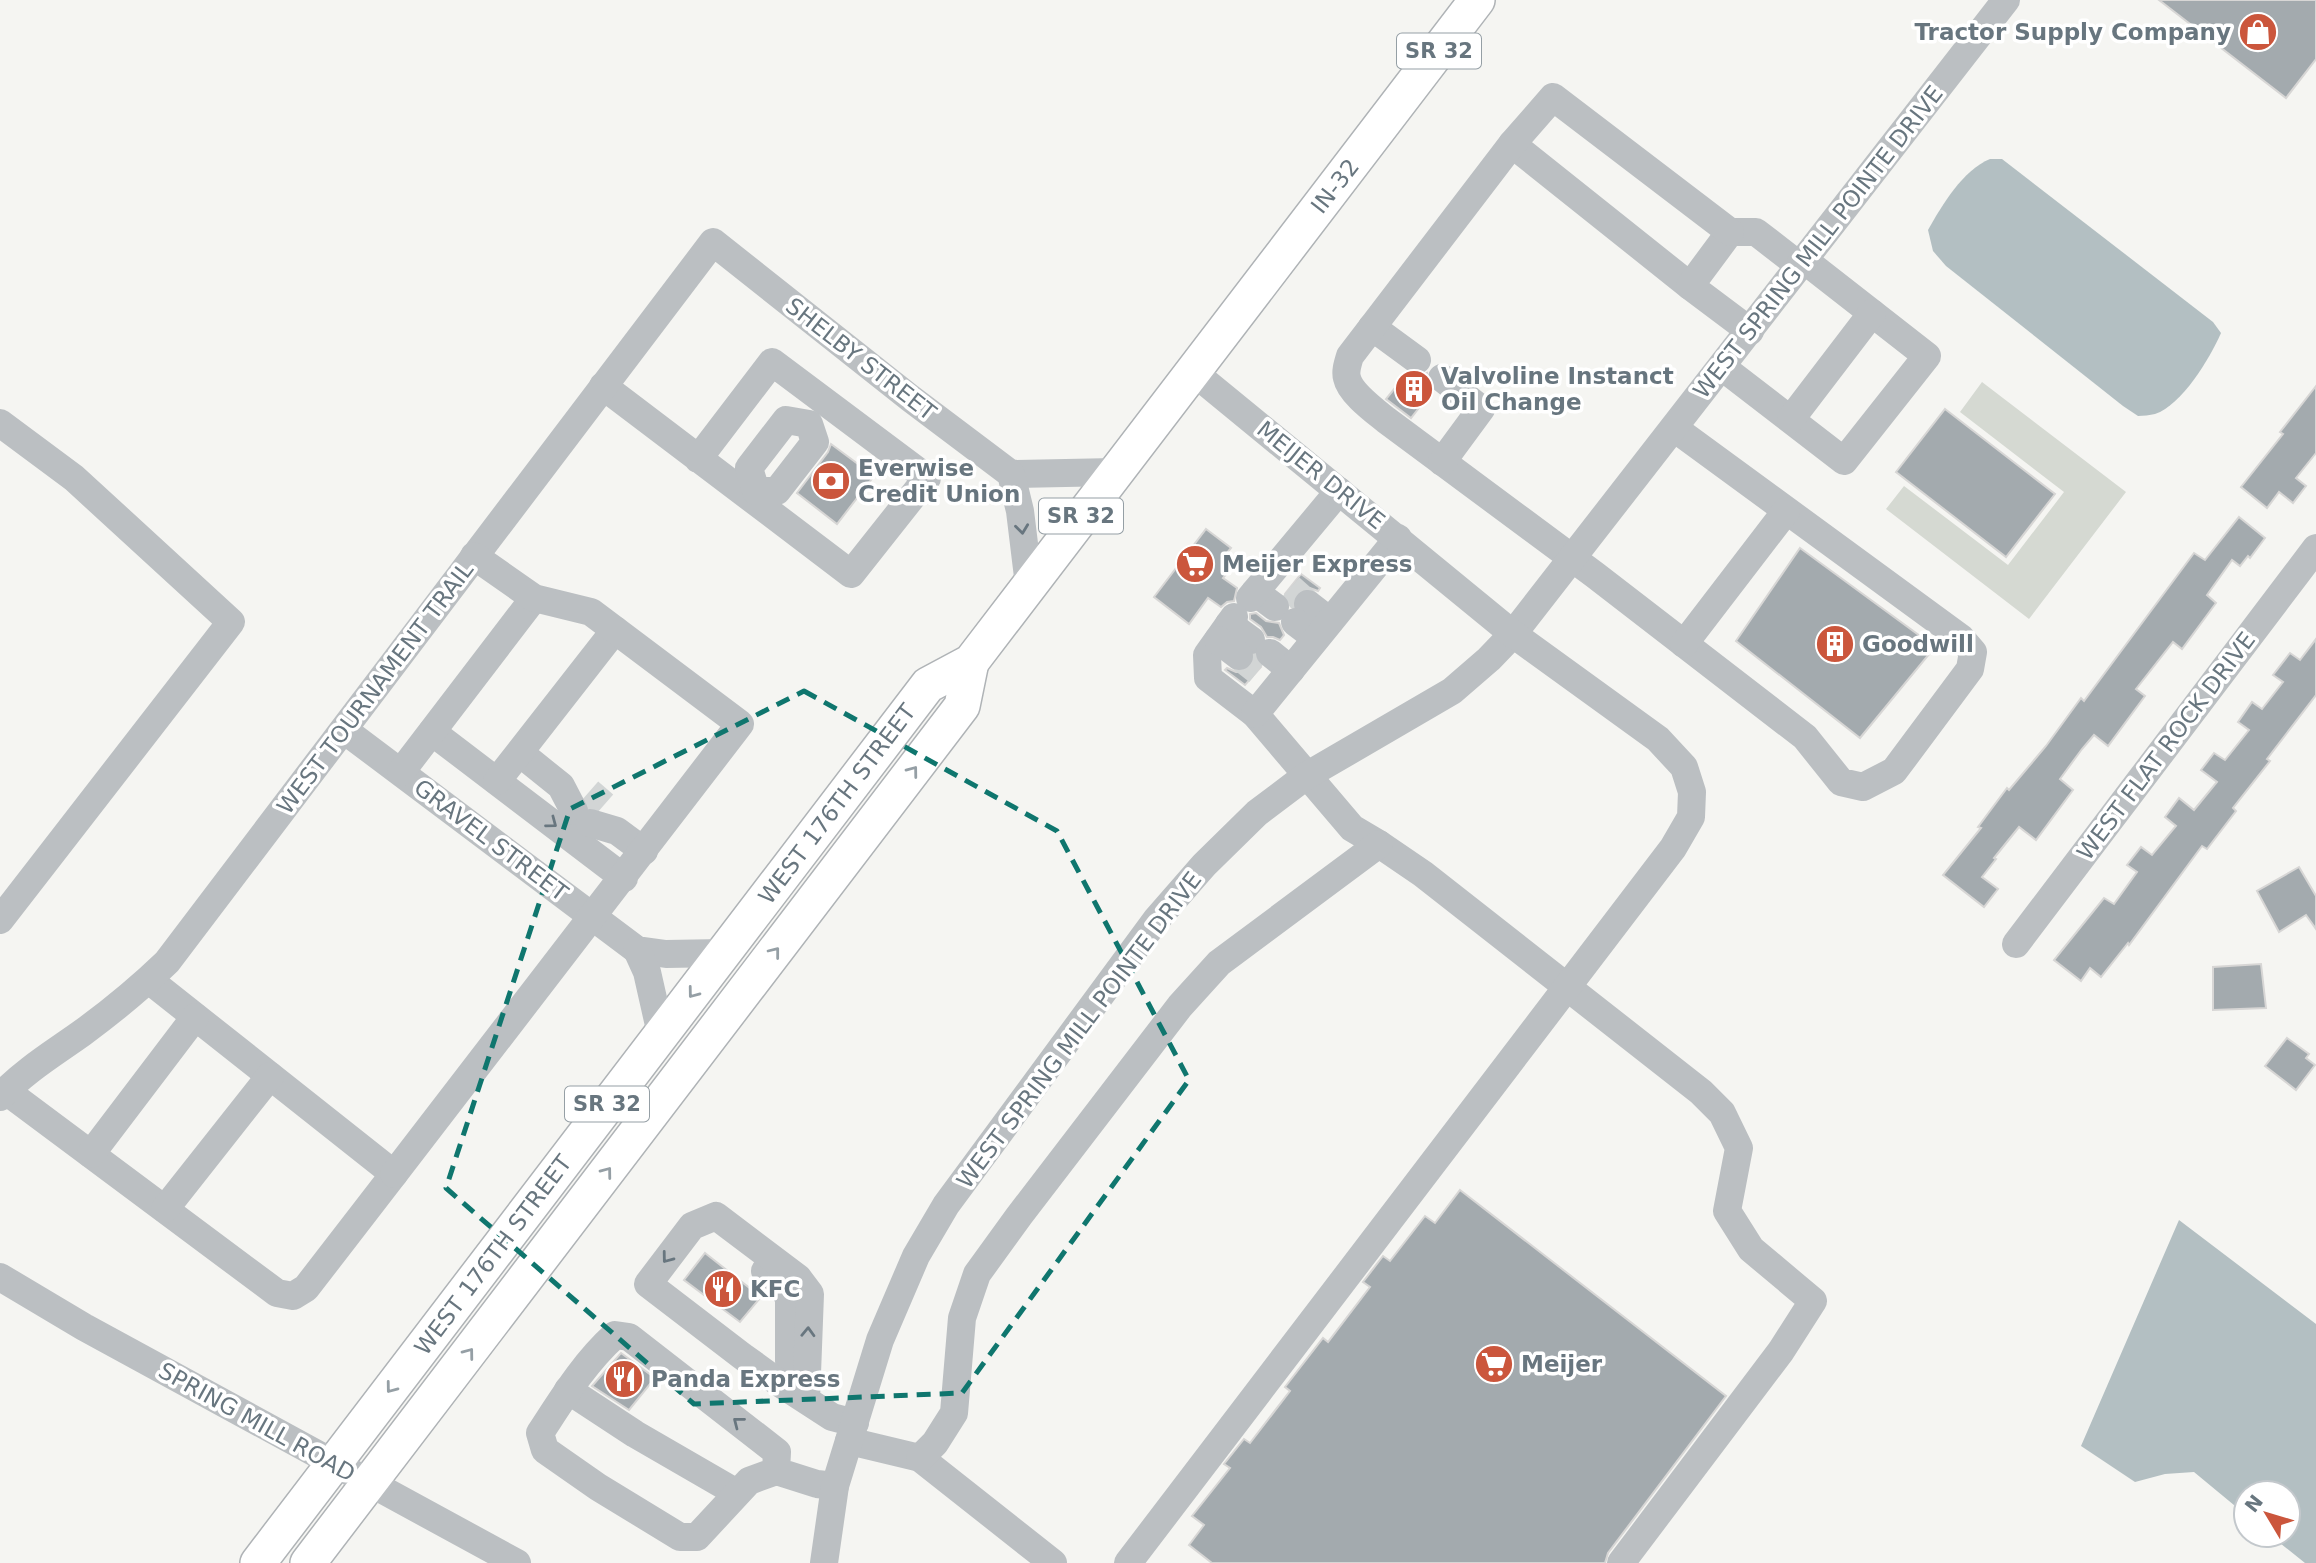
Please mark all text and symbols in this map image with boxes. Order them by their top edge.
shop icon: Tractor Supply Company [2237,11,2279,53]
place label: Tractor Supply Company [1914,19,2231,45]
road number: SR 32 [1397,34,1481,68]
street label: WEST SPRING MILL POINTE DRIVE [1688,81,1948,403]
street label: IN-32 [1306,154,1364,218]
street label: SHELBY STREET [781,292,942,426]
place label: Valvoline Instanct Oil Change [1441,363,1674,415]
building icon: Valvoline Instanct Oil Change [1393,368,1435,410]
street label: MEIJER DRIVE [1252,416,1390,534]
place label: Everwise Credit Union [858,455,1020,507]
bank icon: Everwise Credit Union [810,460,852,502]
road number: SR 32 [1039,498,1123,534]
one-way arrow [1015,523,1030,535]
supermarket icon: Meijer Express [1174,543,1216,585]
place label: Meijer Express [1222,551,1413,577]
street label: WEST TOURNAMENT TRAIL [272,557,478,819]
building icon: Goodwill [1814,623,1856,665]
street label: WEST FLAT ROCK DRIVE [2072,627,2260,865]
place label: Goodwill [1862,631,1974,657]
street label: WEST 176TH STREET [753,698,921,909]
one-way arrow [904,767,917,779]
street label: GRAVEL STREET [409,774,574,907]
one-way arrow [544,814,556,827]
street label: WEST SPRING MILL POINTE DRIVE [952,867,1206,1193]
one-way arrow [766,948,779,960]
one-way arrow [688,985,701,997]
road number: SR 32 [565,1086,649,1122]
street label: WEST 176TH STREET [409,1149,577,1360]
one-way arrow [598,1167,611,1180]
one-way arrow [663,1251,676,1263]
restaurant icon: KFC [702,1268,744,1310]
place label: KFC [750,1276,800,1302]
one-way arrow [801,1326,816,1337]
supermarket icon: Meijer [1473,1343,1515,1385]
one-way arrow [460,1348,473,1361]
place label: Meijer [1521,1351,1603,1377]
street label: SPRING MILL ROAD [154,1357,360,1487]
restaurant icon: Panda Express [603,1358,645,1400]
place label: Panda Express [651,1366,840,1392]
one-way arrow [387,1380,400,1393]
one-way arrow [734,1417,746,1430]
north arrow [2232,1479,2302,1549]
text: N [2240,1490,2267,1517]

